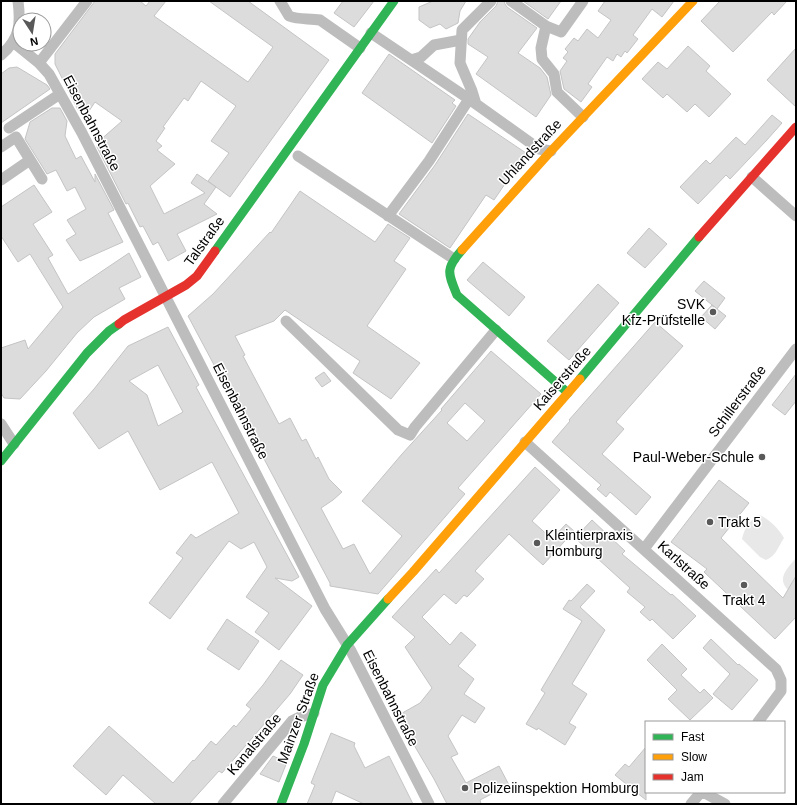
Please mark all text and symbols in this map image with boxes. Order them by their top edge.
north arrow [12,12,52,52]
text: N [29,35,39,48]
street label: Eisenbahnstraße [60,73,124,174]
street label: Uhlandstraße [495,116,565,188]
street label: Talstraße [181,213,228,269]
place label: SVK Kfz-Prüfstelle [622,296,706,328]
marker: SVK Kfz-Prüfstelle [708,307,718,317]
street label: Kaiserstraße [530,343,594,413]
street label: Eisenbahnstraße [210,360,272,462]
street label: Schillerstraße [705,362,769,440]
place label: Paul-Weber-Schule [633,449,754,465]
marker: Paul-Weber-Schule [757,452,767,462]
place label: Trakt 5 [718,514,761,530]
marker: Trakt 5 [705,517,715,527]
place label: Kleintierpraxis Homburg [545,527,633,559]
street label: Karlstraße [655,537,714,593]
marker: Kleintierpraxis Homburg [532,538,542,548]
marker: Trakt 4 [739,580,749,590]
place label: Trakt 4 [722,592,766,608]
street label: Eisenbahnstraße [360,647,422,749]
street label: Mainzer Straße [274,670,322,766]
street label: Kanalstraße [224,710,285,778]
legend [645,721,785,793]
text: Fast [681,730,705,744]
text: Slow [681,750,707,764]
text: Jam [681,770,704,784]
place label: Polizeiinspektion Homburg [473,780,639,796]
marker: Polizeiinspektion Homburg [460,783,470,793]

